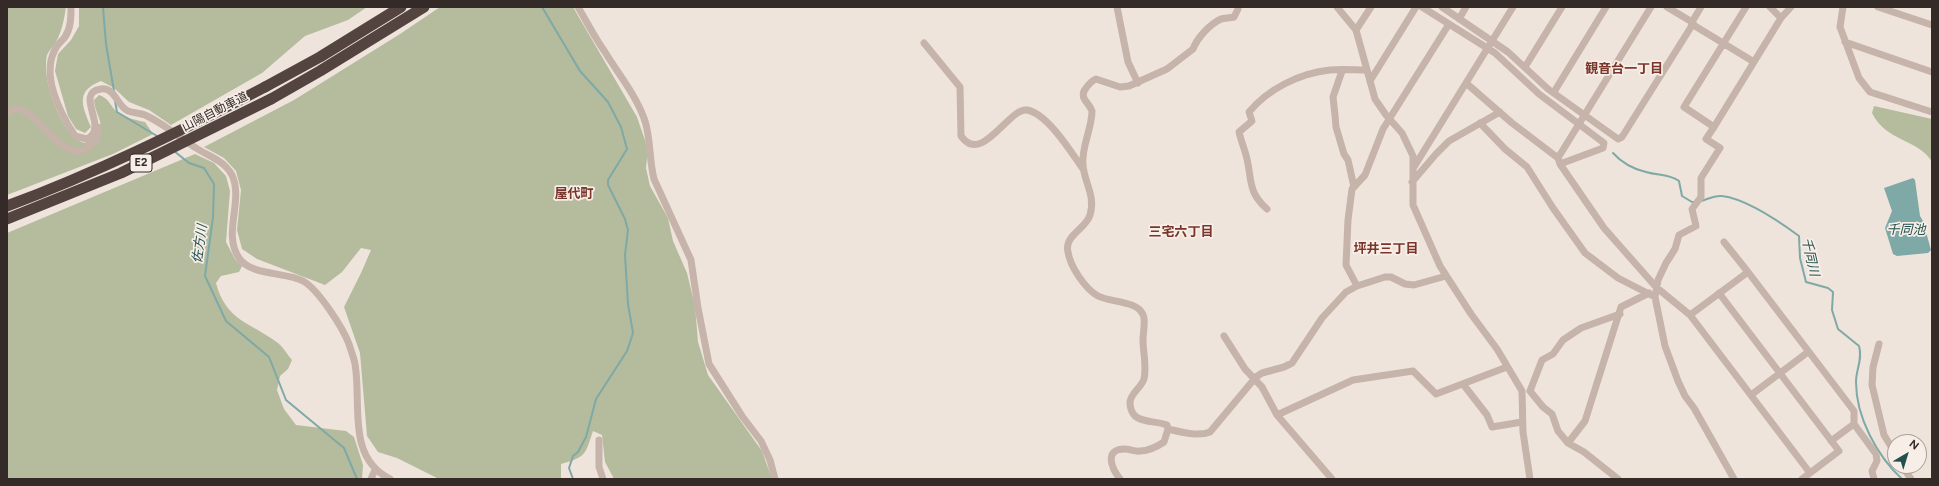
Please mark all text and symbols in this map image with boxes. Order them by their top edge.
district label: 観音台一丁目 [1585,61,1663,77]
street label: 山陽自動車道 [180,89,250,135]
road number: E2 [130,154,152,172]
district label: 屋代町 [555,186,593,202]
water label: 千同池 [1887,222,1925,238]
water label: 佐方川 [190,224,210,264]
district label: 三宅六丁目 [1149,224,1213,240]
water label: 千同川 [1798,236,1822,278]
district label: 坪井三丁目 [1354,241,1418,257]
north arrow [1887,434,1927,474]
text: N [1907,437,1921,453]

